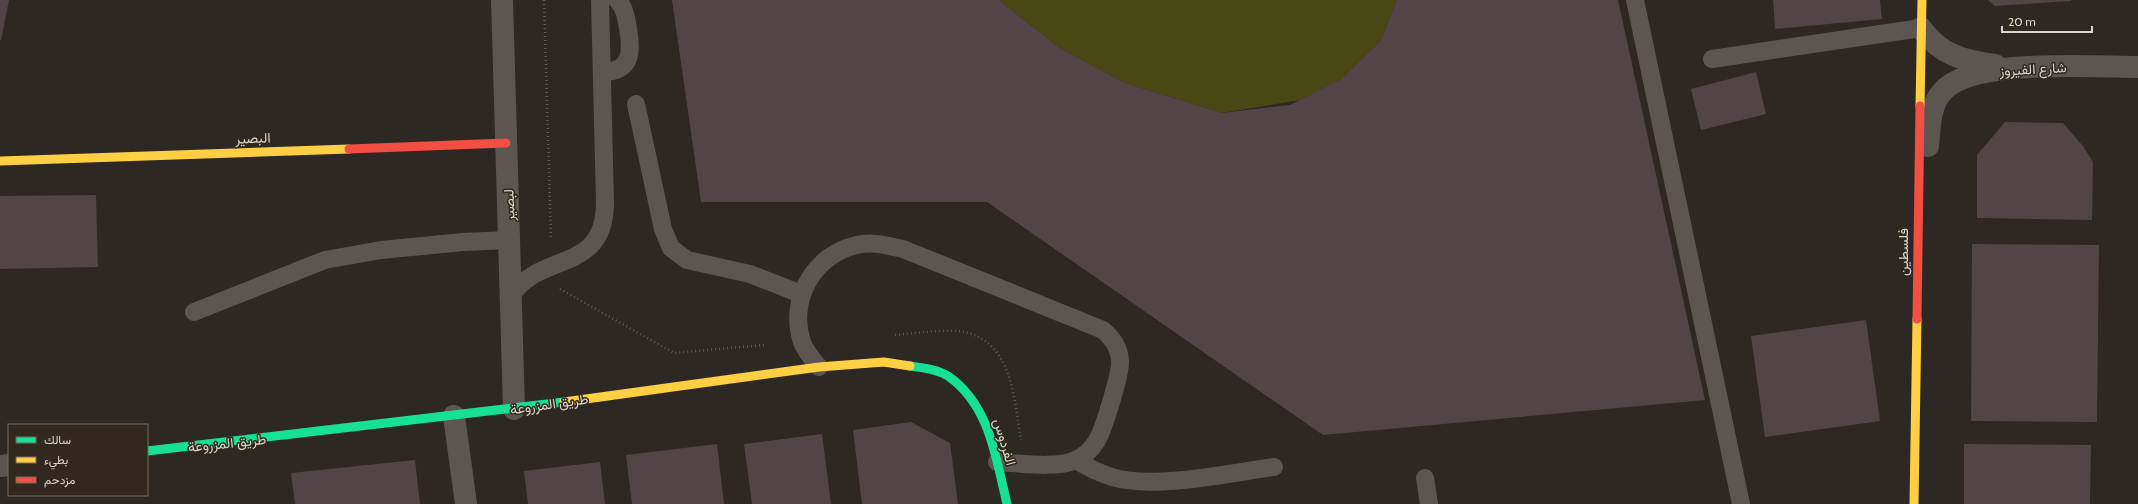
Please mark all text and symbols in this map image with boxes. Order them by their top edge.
scale bar [2002,8,2092,34]
text: 20 m [2008,14,2036,29]
street label: شارع الفيروز [1998,58,2067,82]
street label: البصير [234,128,271,148]
street label: لبصير [499,189,519,222]
street label: فلسطين [1894,228,1912,276]
street label: طريق المزروعة [509,390,589,418]
street label: الفردوس [990,416,1020,468]
legend [8,424,148,496]
street label: طريق المزروعة [187,430,267,456]
text: سالك [44,432,71,447]
text: بطيء [44,452,68,470]
text: مزدحم [44,472,75,488]

